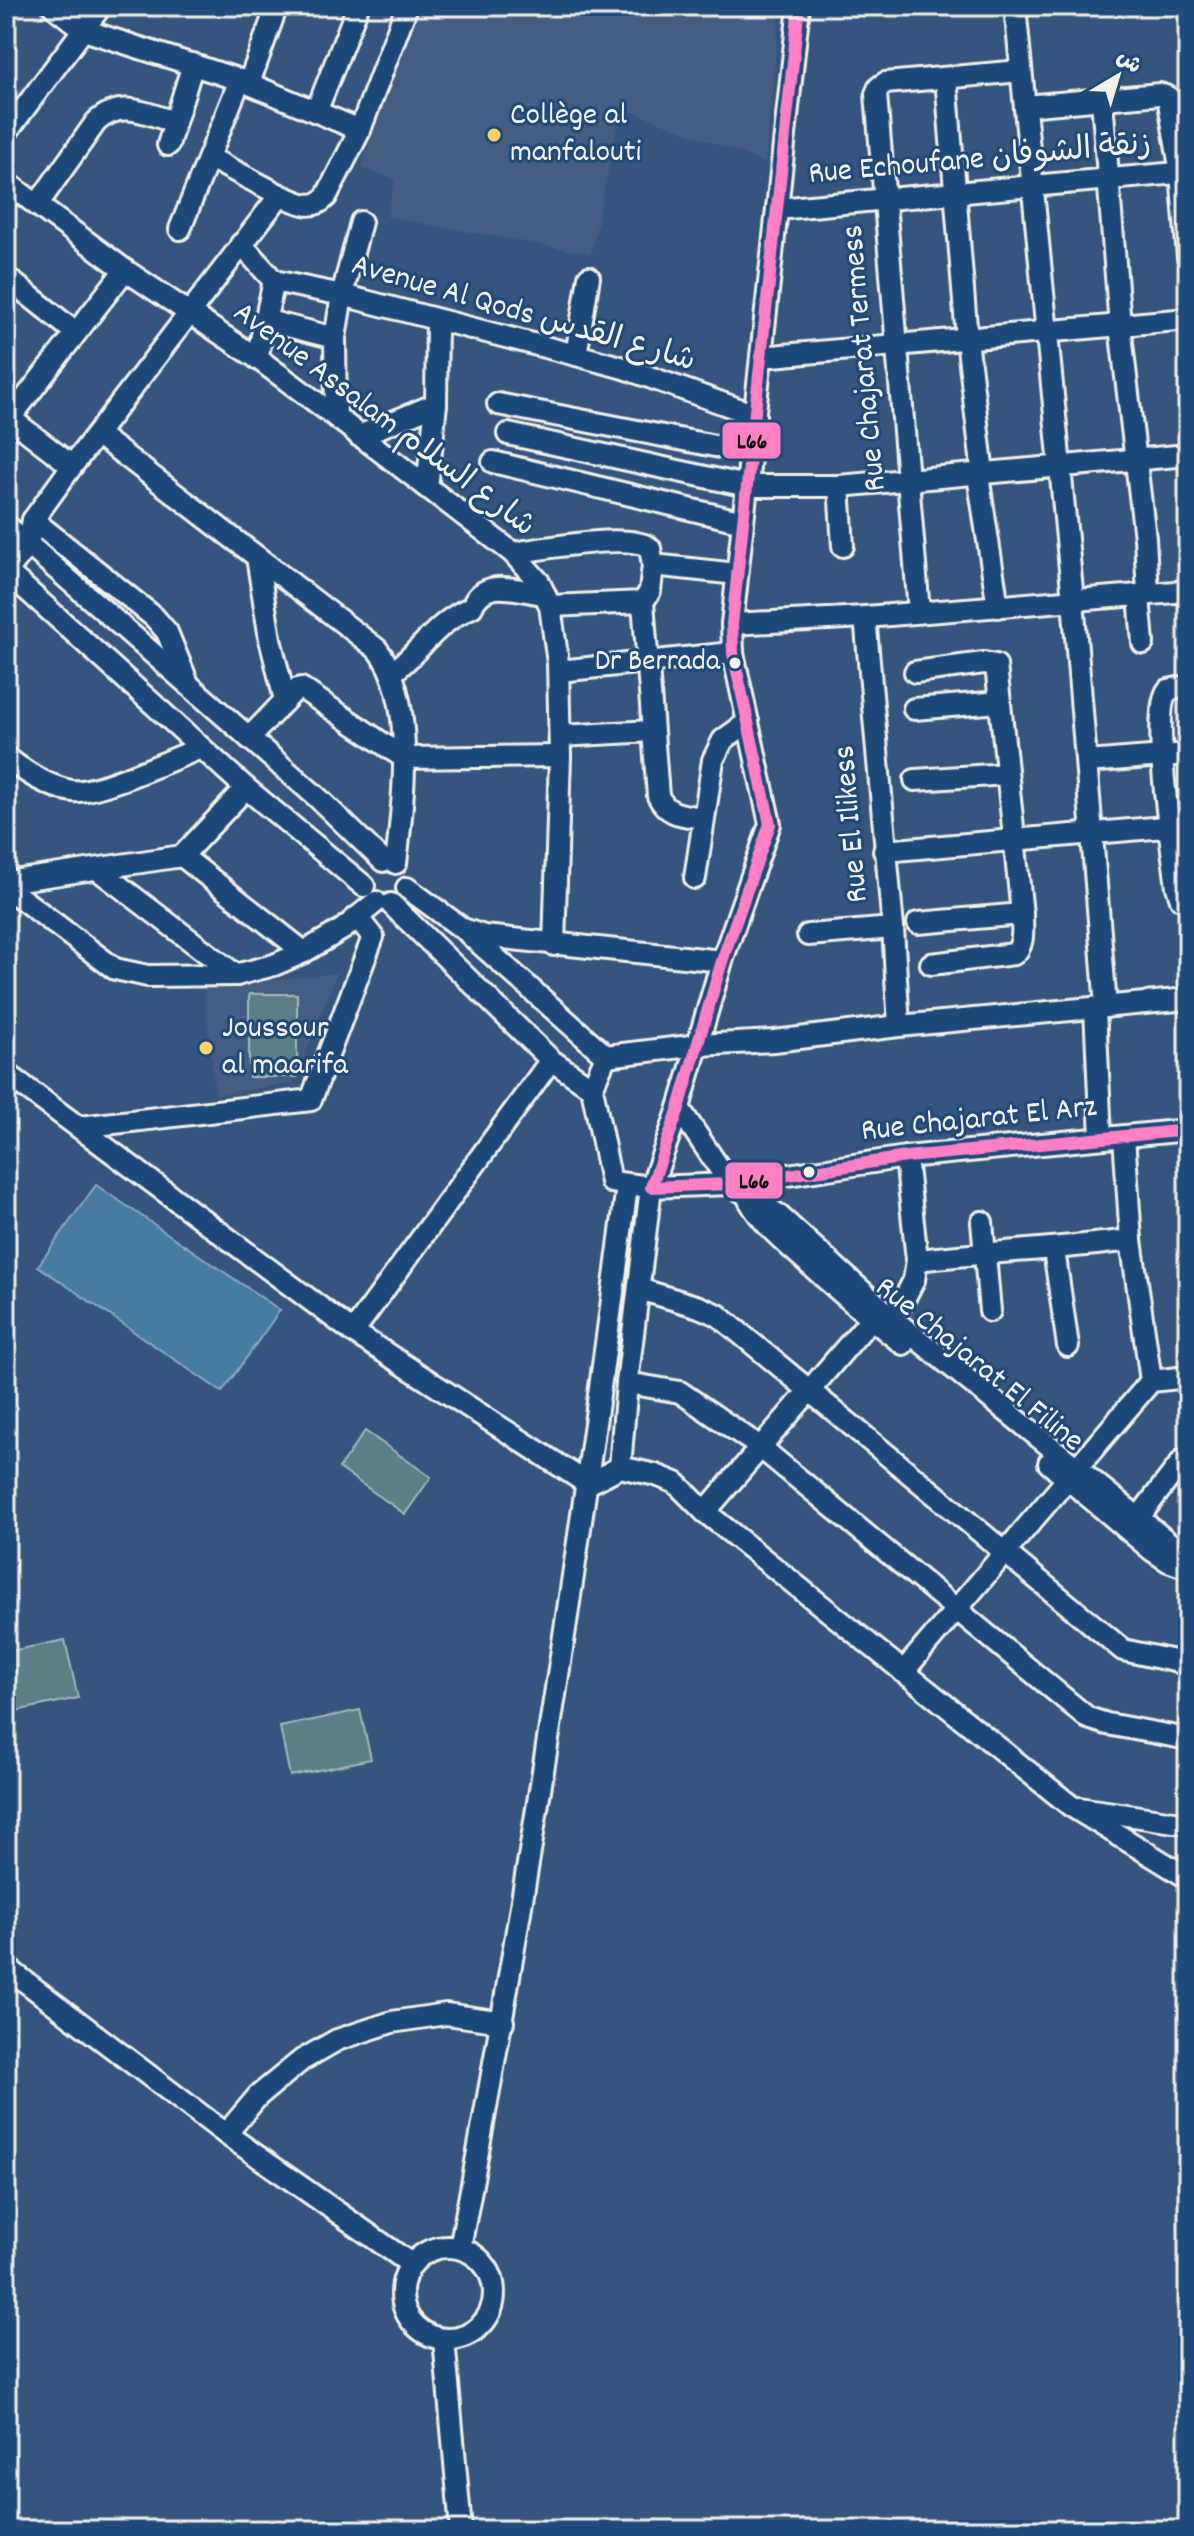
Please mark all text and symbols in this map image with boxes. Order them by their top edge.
north arrow [1078,36,1158,116]
text: ش [1109,43,1147,83]
place label: Collège al manfalouti [510,94,642,177]
street label: Rue Echoufane زنقة الشوفان [807,123,1153,199]
marker: Collège al manfalouti [485,126,503,144]
street label: Rue Chajarat Termess [831,223,901,493]
street label: Avenue Al Qods شارع القدس [346,244,700,386]
street label: Avenue Assalam شارع السلام [222,292,544,550]
line badge: L66 [721,421,782,460]
text: L66 [737,428,767,459]
place label: Dr Berrada [595,642,721,685]
marker: Dr Berrada [727,655,743,671]
street label: Rue El Ilikess [823,743,883,905]
place label: Joussour al maarifa [222,1007,349,1090]
marker: Joussour al maarifa [197,1039,215,1057]
street label: Rue Chajarat El Arz [859,1086,1099,1156]
line badge: L66 [724,1161,784,1200]
unlabelled marker [801,1164,817,1180]
text: L66 [739,1168,769,1199]
street label: Rue Chajarat El Filine [863,1267,1093,1465]

